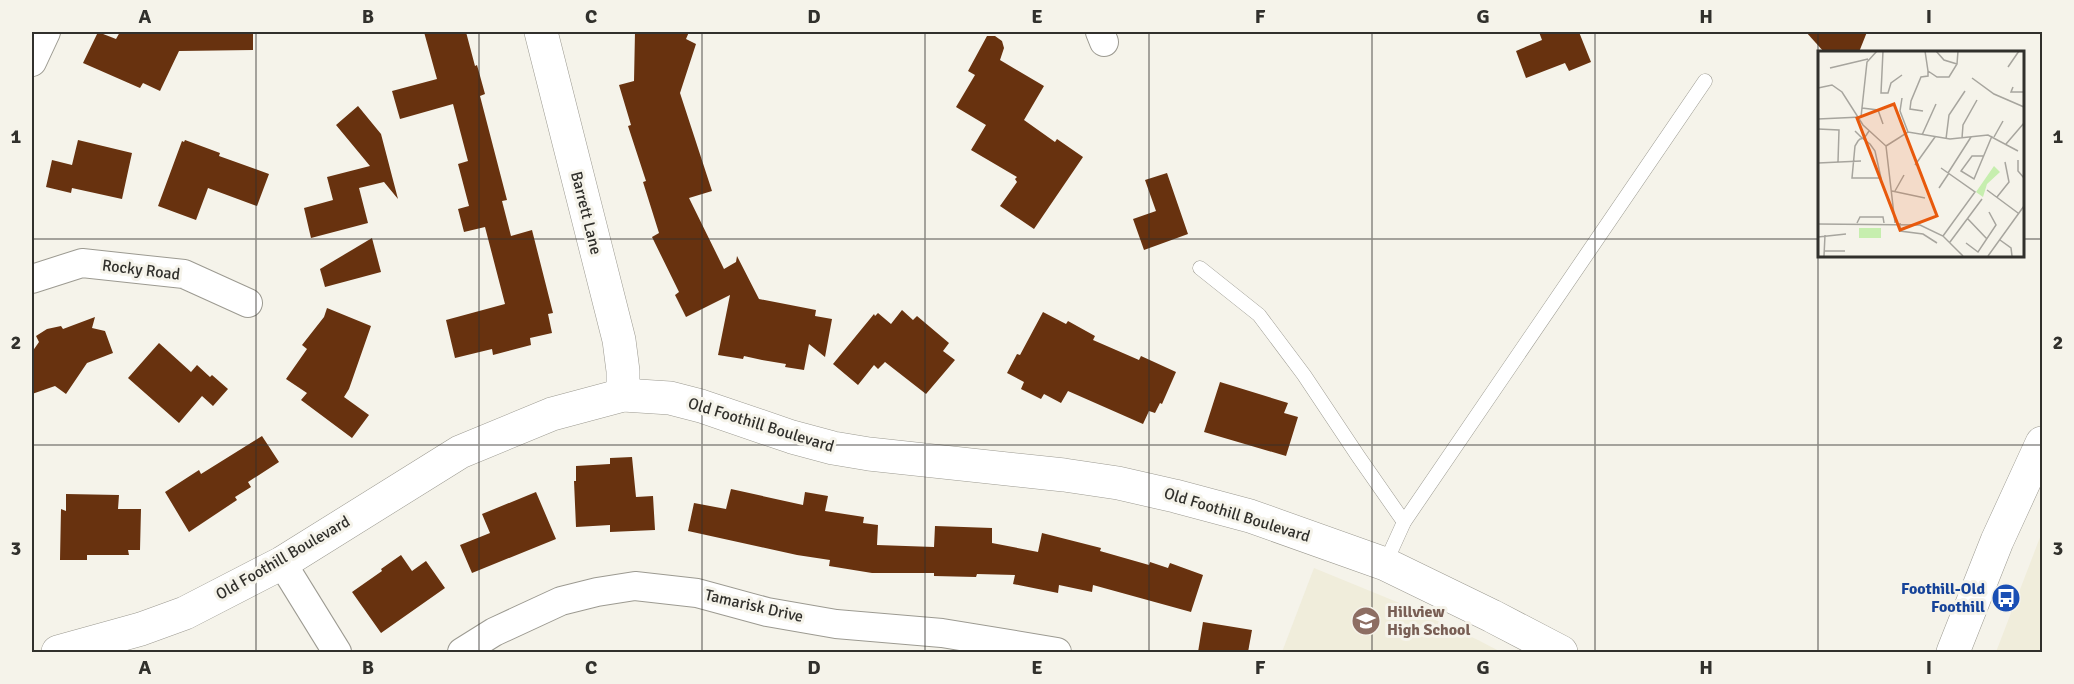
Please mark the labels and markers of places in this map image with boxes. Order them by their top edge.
place label: Foothill-Old Foothill [1901,579,1985,617]
bus stop icon: Foothill-Old Foothill [1990,582,2022,614]
place label: Hillview High School [1387,602,1470,640]
school or university icon: Hillview High School [1350,605,1382,637]

